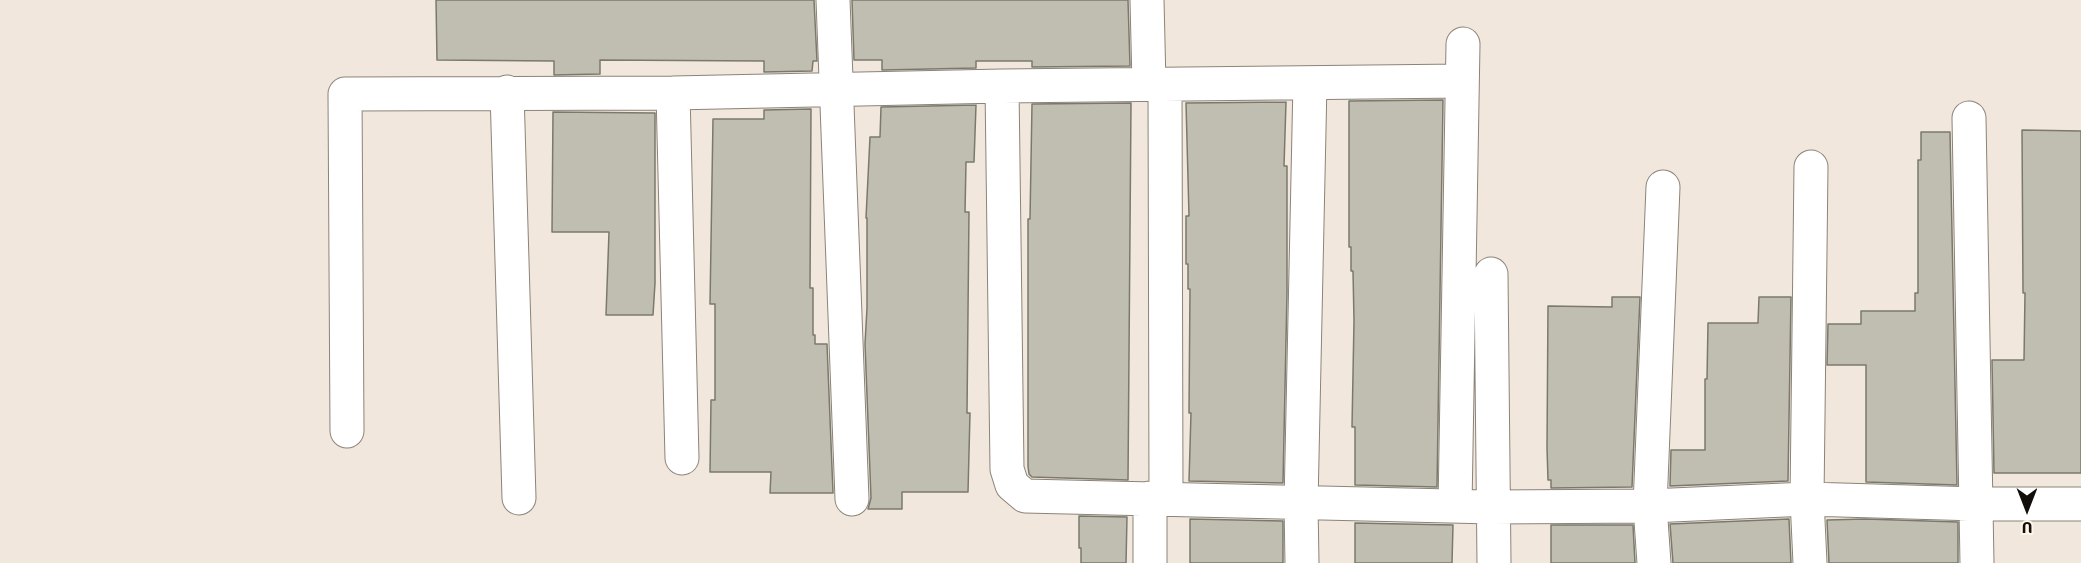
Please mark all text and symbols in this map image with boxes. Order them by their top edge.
north arrow [1997,479,2057,539]
text: U [2022,517,2032,537]

